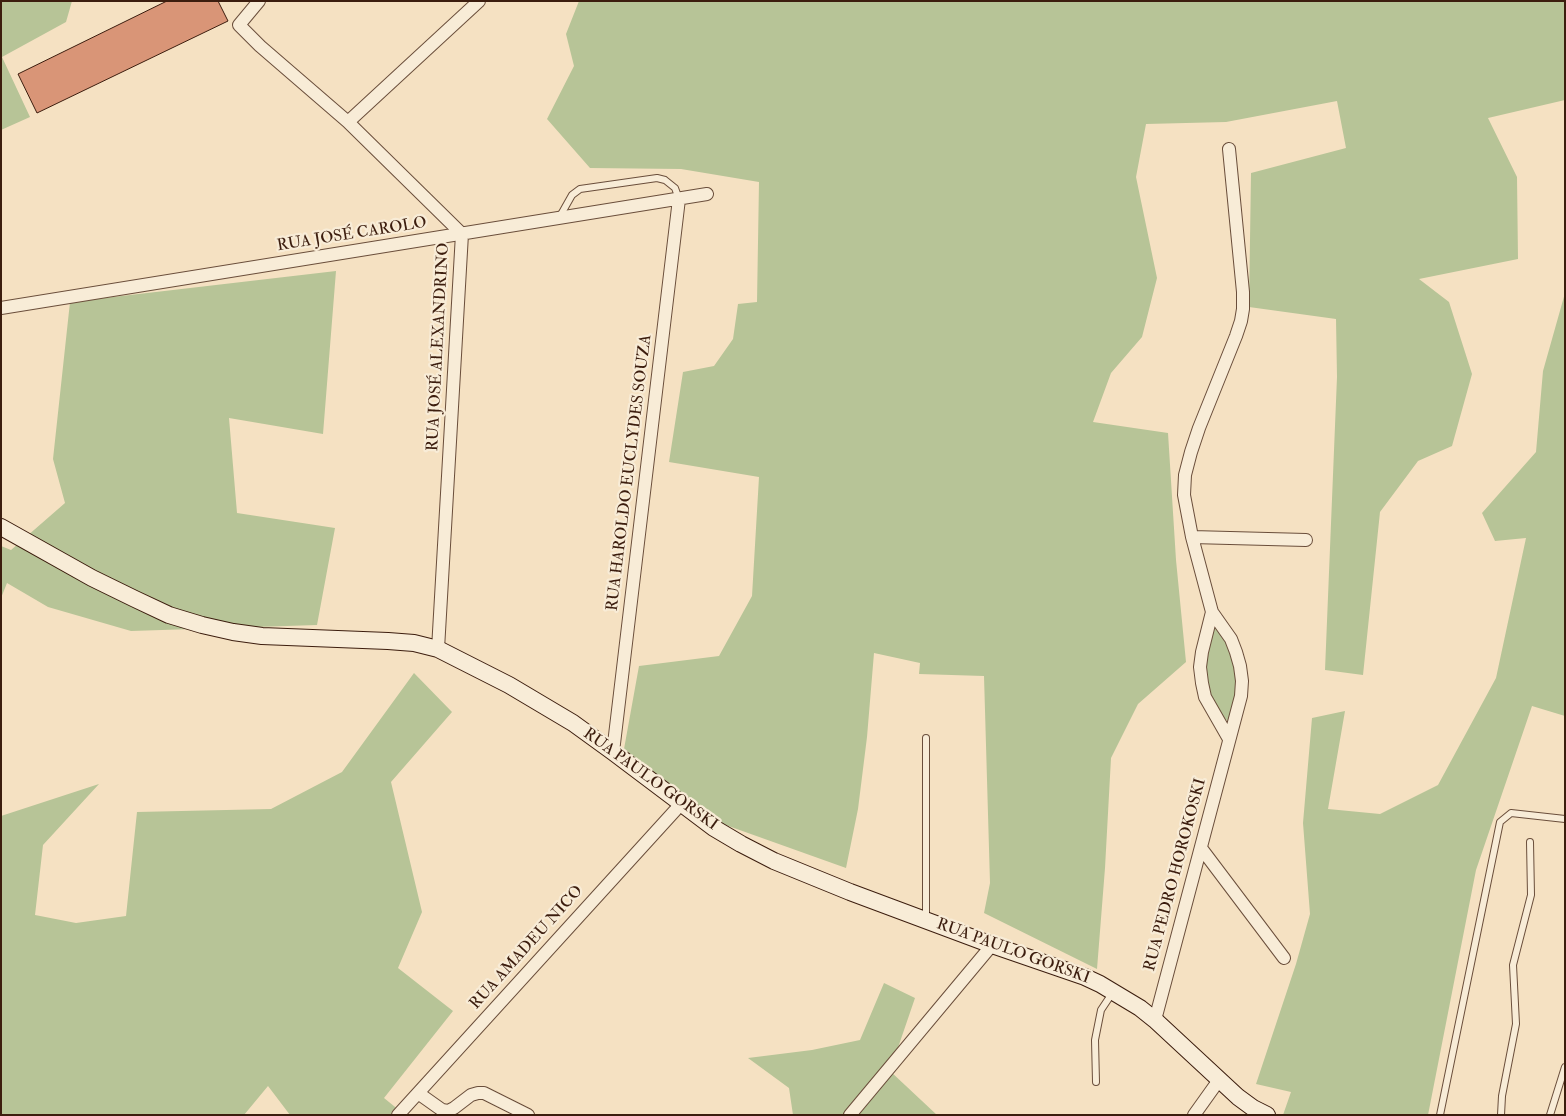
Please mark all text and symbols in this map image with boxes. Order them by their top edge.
street label: RUA JOSÉ CAROLO [276,214,428,256]
street label: RUA JOSÉ ALEXANDRINO [424,242,454,452]
street label: RUA HAROLDO EUCLYDES SOUZA [604,334,656,612]
street label: RUA PAULO GORSKI [579,725,721,835]
street label: RUA PEDRO HOROKOSKI [1141,776,1211,974]
street label: RUA AMADEU NICO [466,882,588,1014]
street label: RUA PAULO GORSKI [934,915,1092,989]

